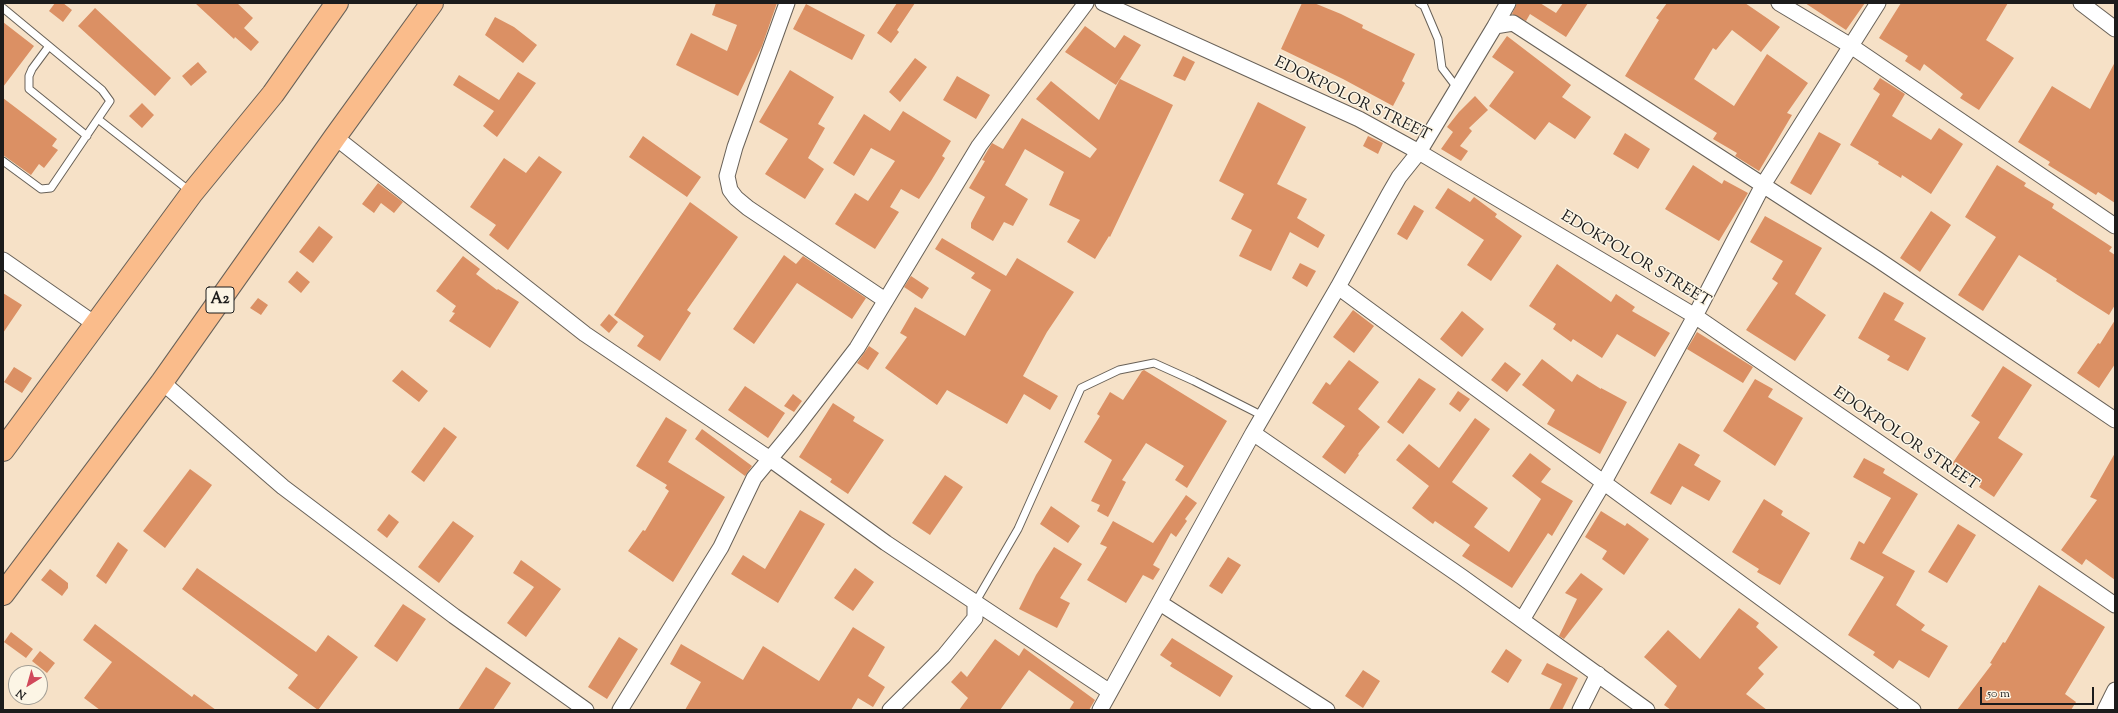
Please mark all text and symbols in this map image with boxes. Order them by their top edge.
street label: EDOKPOLOR STREET [1271,54,1433,146]
street label: EDOKPOLOR STREET [1557,208,1713,312]
road number: A2 [206,287,234,313]
street label: EDOKPOLOR STREET [1829,384,1981,496]
north arrow [8,665,48,705]
scale bar [1982,679,2096,705]
text: N [13,685,30,703]
text: 50 m [1987,685,2010,703]

